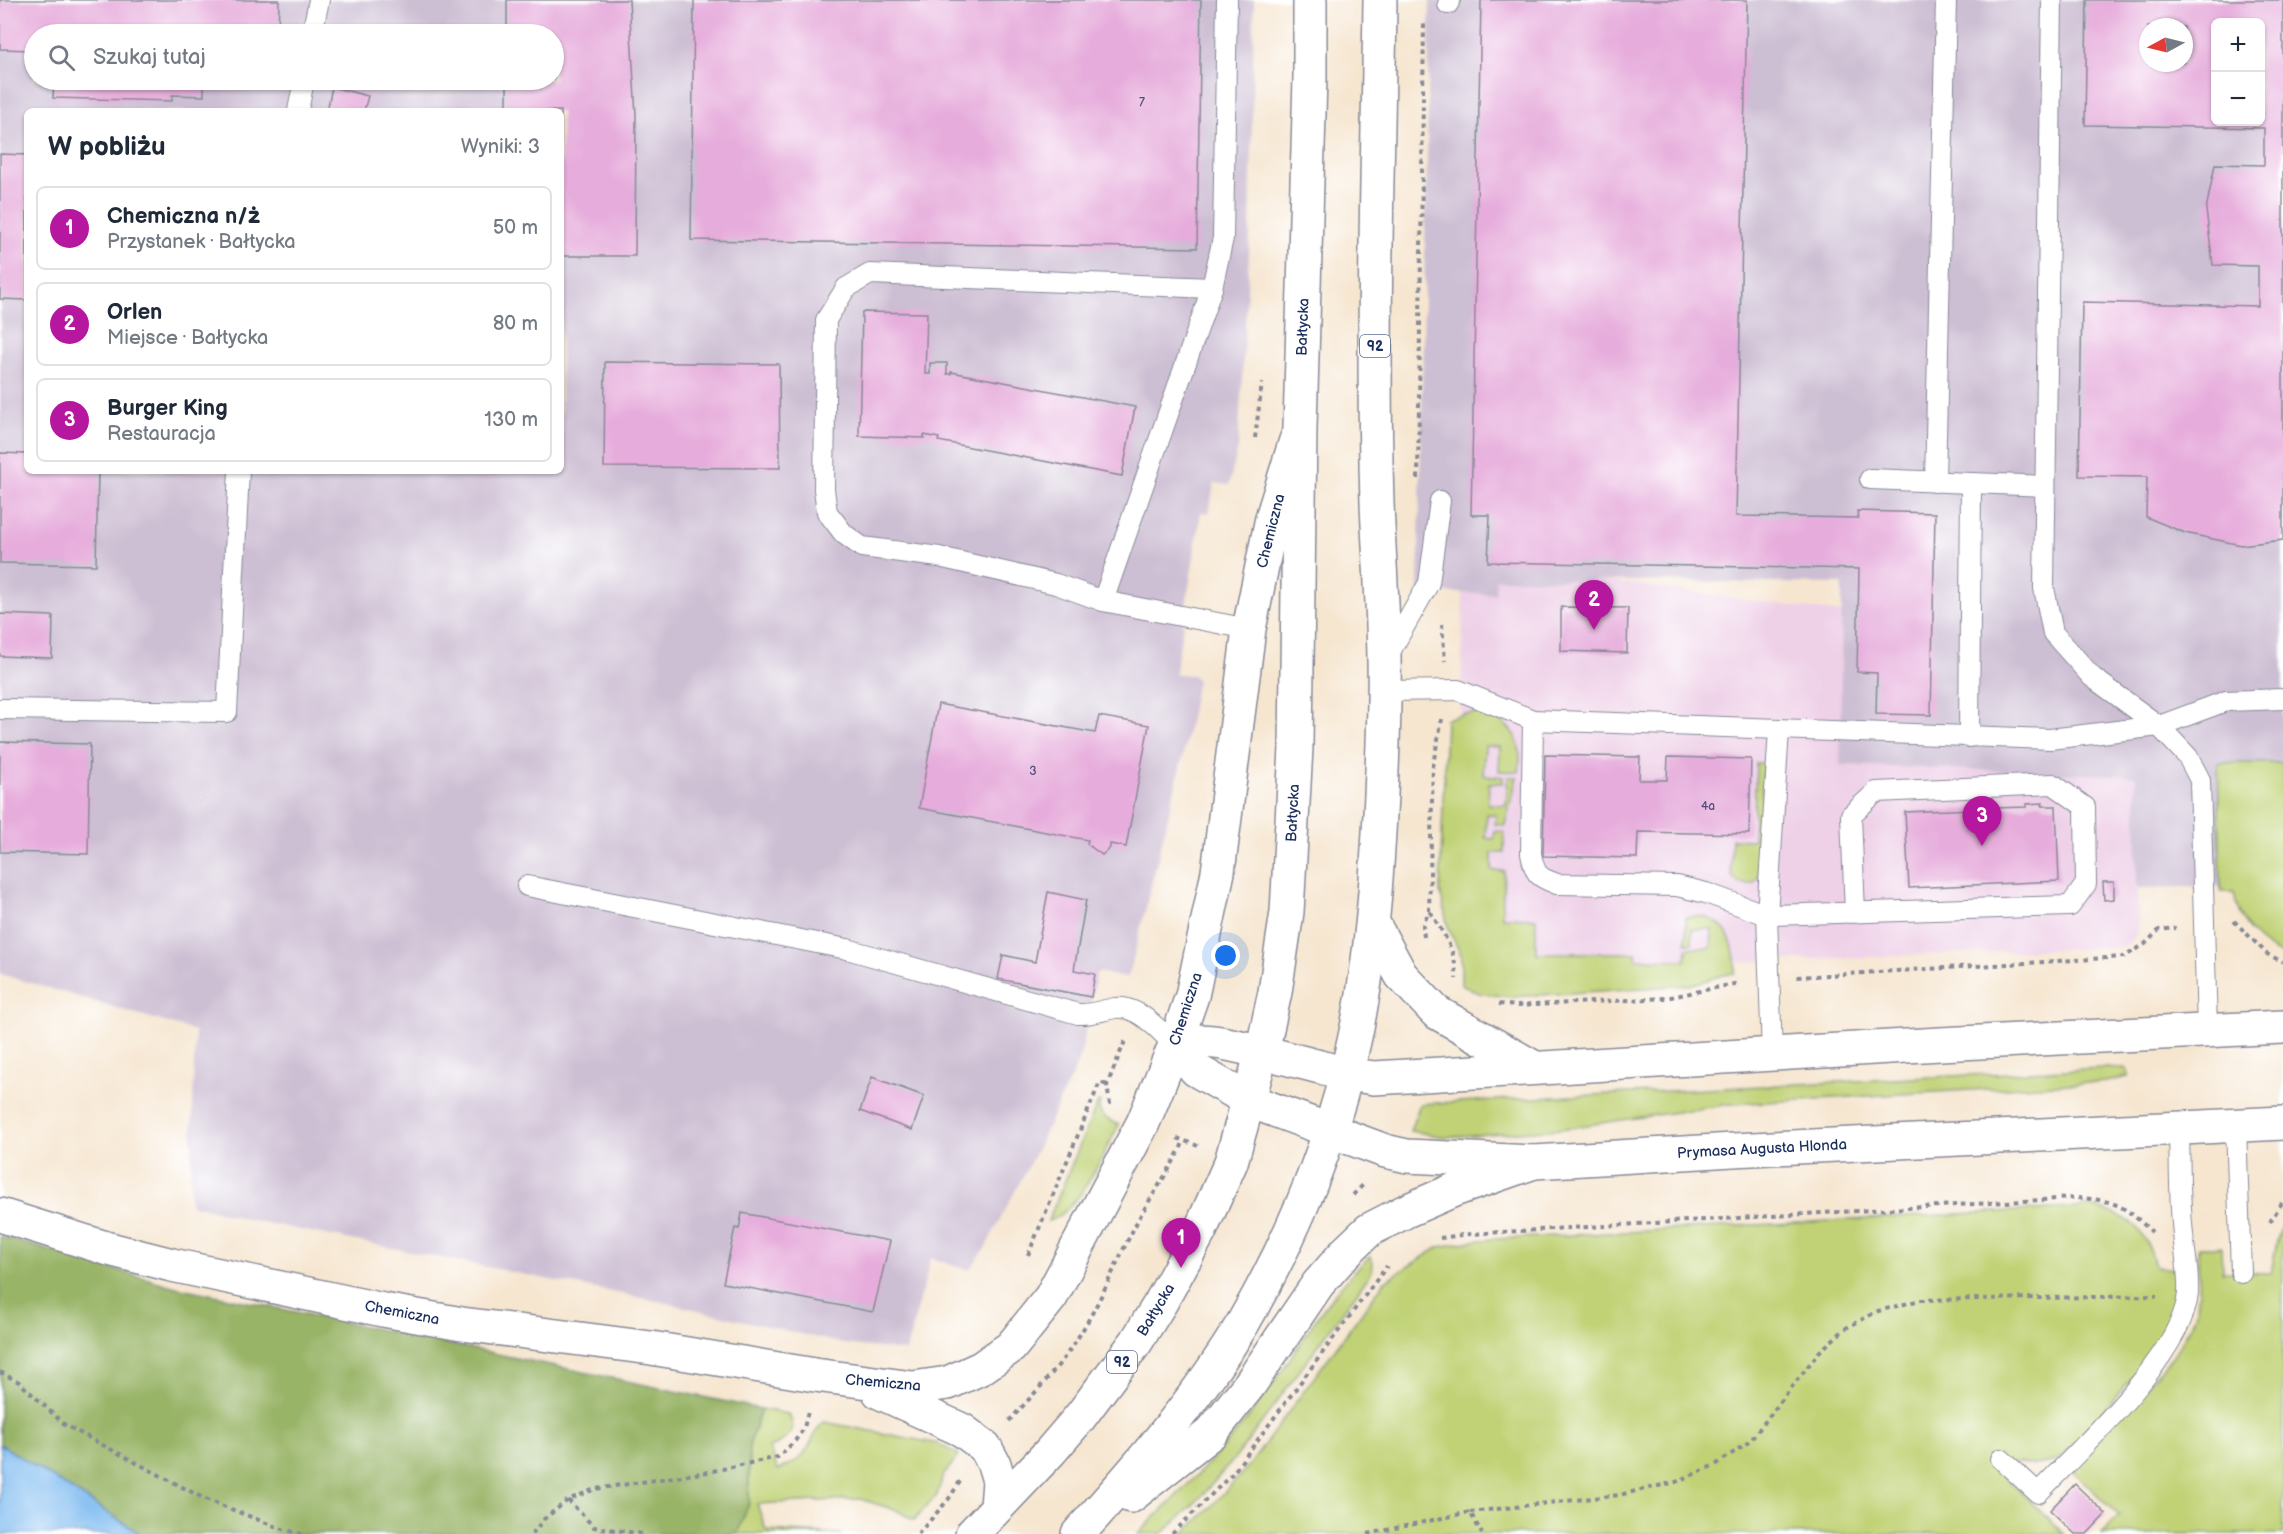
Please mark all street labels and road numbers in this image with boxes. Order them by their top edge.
street label: Bałtycka [1292,298,1314,356]
road number: 92 [1360,335,1390,357]
street label: Chemiczna [1253,492,1289,570]
street label: Bałtycka [1282,784,1304,842]
street label: Chemiczna [1165,970,1207,1048]
street label: Prymasa Augusta Hlonda [1677,1135,1847,1163]
street label: Bałtycka [1133,1280,1179,1340]
street label: Chemiczna [363,1296,441,1330]
road number: 92 [1107,1351,1137,1373]
street label: Chemiczna [844,1370,922,1396]

